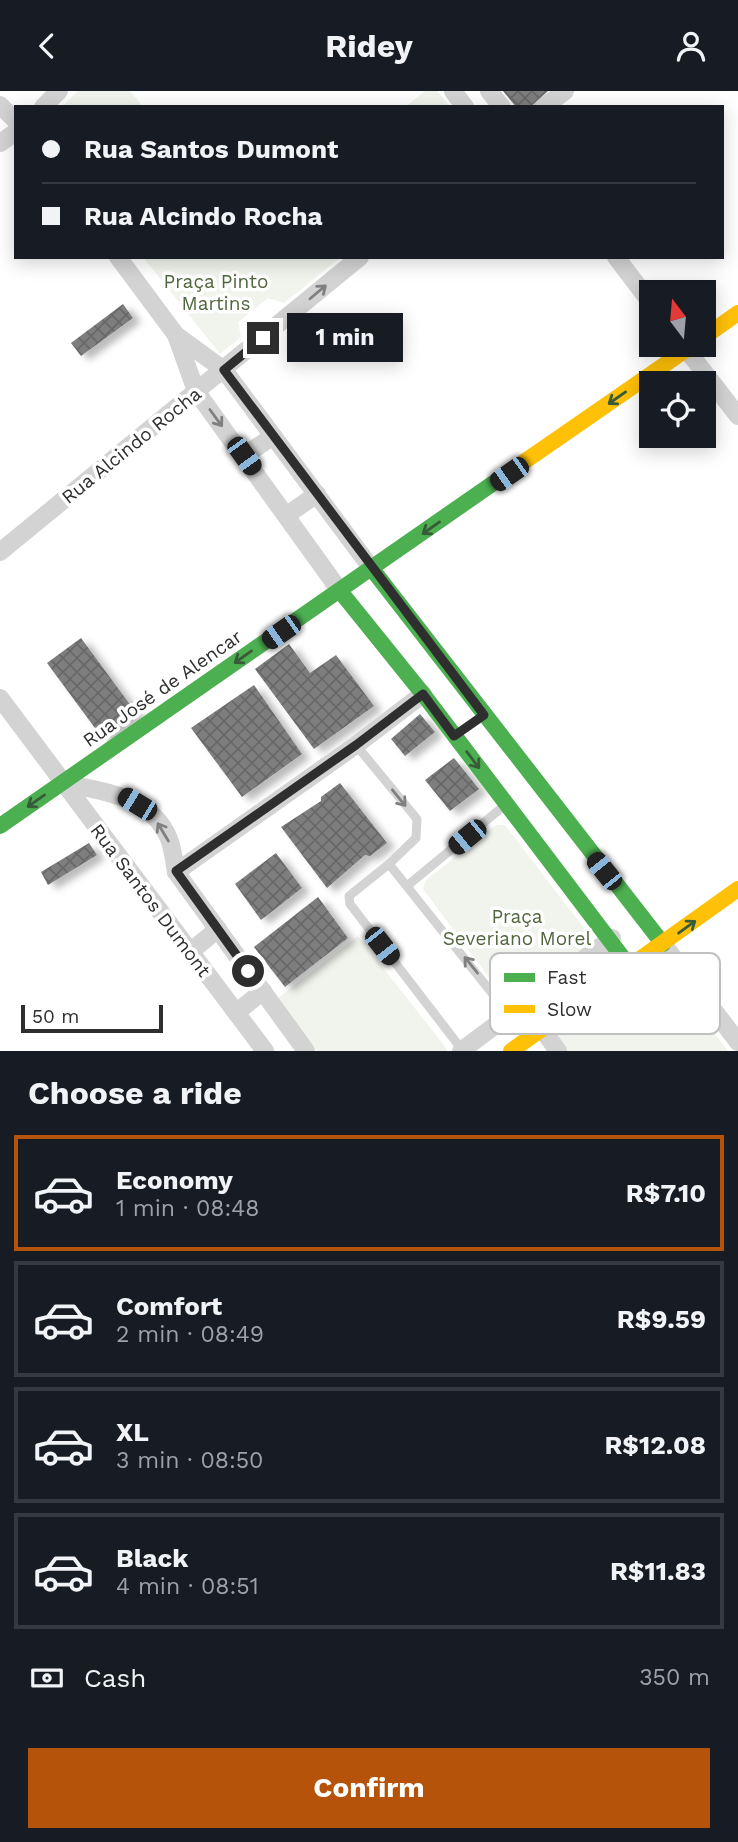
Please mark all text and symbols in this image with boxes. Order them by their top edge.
icon: back [28,27,66,65]
text: Ridey [325,27,413,65]
icon: person [672,27,710,65]
text: Rua Santos Dumont [84,134,338,164]
text: Rua Alcindo Rocha [84,201,323,231]
park label: Praça Pinto Martins [164,270,268,315]
north arrow [639,280,716,357]
map controls [639,280,716,448]
one-way arrow [309,284,327,300]
callout: 1 min [288,313,403,363]
route end [247,322,279,354]
text: 1 min [315,324,375,351]
button: locate [639,371,716,448]
street label: Rua Alcindo Rocha [57,382,206,509]
one-way arrow [608,391,627,405]
one-way arrow [209,408,223,427]
car [224,433,265,479]
car [486,453,533,495]
one-way arrow [422,521,441,535]
car [258,611,305,653]
street label: Rua José de Alencar [78,625,246,752]
one-way arrow [234,650,253,664]
one-way arrow [465,750,480,768]
car [114,784,161,824]
one-way arrow [391,788,407,806]
one-way arrow [27,794,46,808]
car [445,816,490,858]
street label: Rua Santos Dumont [86,819,216,981]
one-way arrow [156,823,171,842]
car [583,848,626,894]
park label: Praça Severiano Morel [443,905,591,950]
one-way arrow [677,920,696,935]
car [361,923,404,969]
legend [490,953,720,1034]
route start [232,955,264,987]
one-way arrow [463,957,479,975]
text: Fast [547,966,586,989]
text: Slow [547,998,592,1021]
scale bar [21,1002,163,1034]
text: 50 m [32,1005,79,1028]
text: Choose a ride [28,1074,242,1112]
icon: car [32,1162,95,1225]
text: Economy [116,1165,233,1195]
text: R$7.10 [626,1178,706,1208]
text: 1 min · 08:48 [116,1195,259,1222]
icon: car [32,1288,95,1351]
text: Comfort [116,1291,222,1321]
text: R$9.59 [617,1304,706,1334]
text: 2 min · 08:49 [116,1321,264,1348]
icon: car [32,1414,95,1477]
text: XL [116,1417,149,1447]
text: R$12.08 [604,1430,706,1460]
text: 3 min · 08:50 [116,1447,263,1474]
icon: car [32,1540,95,1603]
text: Black [116,1543,188,1573]
text: R$11.83 [610,1556,706,1586]
text: 4 min · 08:51 [116,1573,259,1600]
icon: cash [28,1659,66,1697]
text: Cash [84,1663,146,1693]
text: 350 m [639,1664,710,1691]
button: Confirm [28,1748,710,1828]

